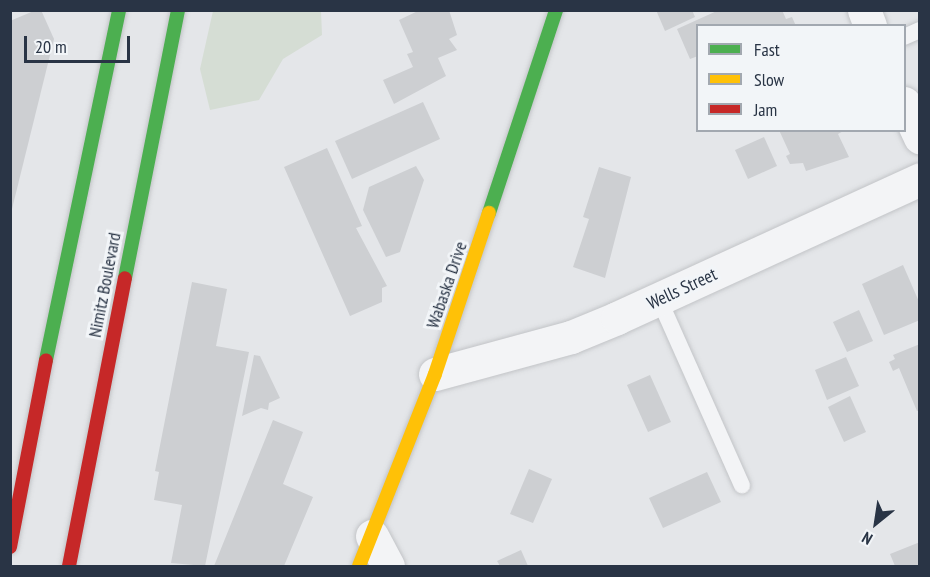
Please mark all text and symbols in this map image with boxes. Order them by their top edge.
scale bar [27,24,134,62]
legend [696,24,906,132]
text: 20 m [35,35,67,58]
text: Fast [754,38,780,61]
text: Slow [754,68,784,91]
text: Jam [754,98,777,121]
street label: Nimitz Boulevard [84,231,126,339]
street label: Wabaska Drive [422,239,472,331]
street label: Wells Street [644,263,720,315]
north arrow [846,493,906,553]
text: N [858,528,876,549]

